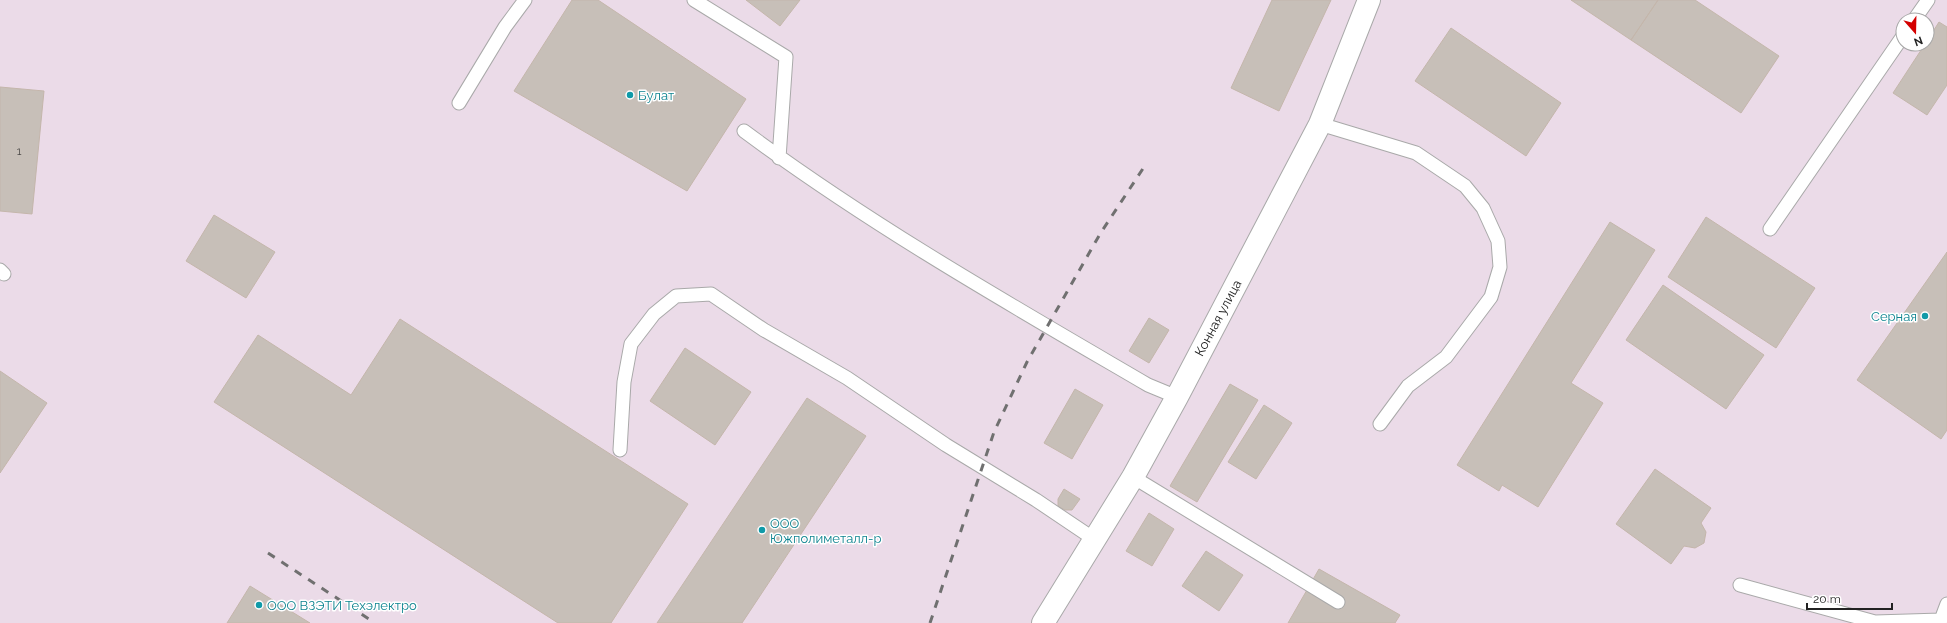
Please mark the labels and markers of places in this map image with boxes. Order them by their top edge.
place label: Булат [638,88,674,103]
marker: Булат [625,90,635,100]
place label: Серная [1871,309,1917,324]
marker: Серная [1920,311,1930,321]
place label: ООО Южполиметалл-р [770,516,882,546]
marker: ООО Южполиметалл-р [757,525,767,535]
place label: ООО ВЗЭТИ Техэлектро [267,598,417,613]
marker: ООО ВЗЭТИ Техэлектро [254,600,264,610]

